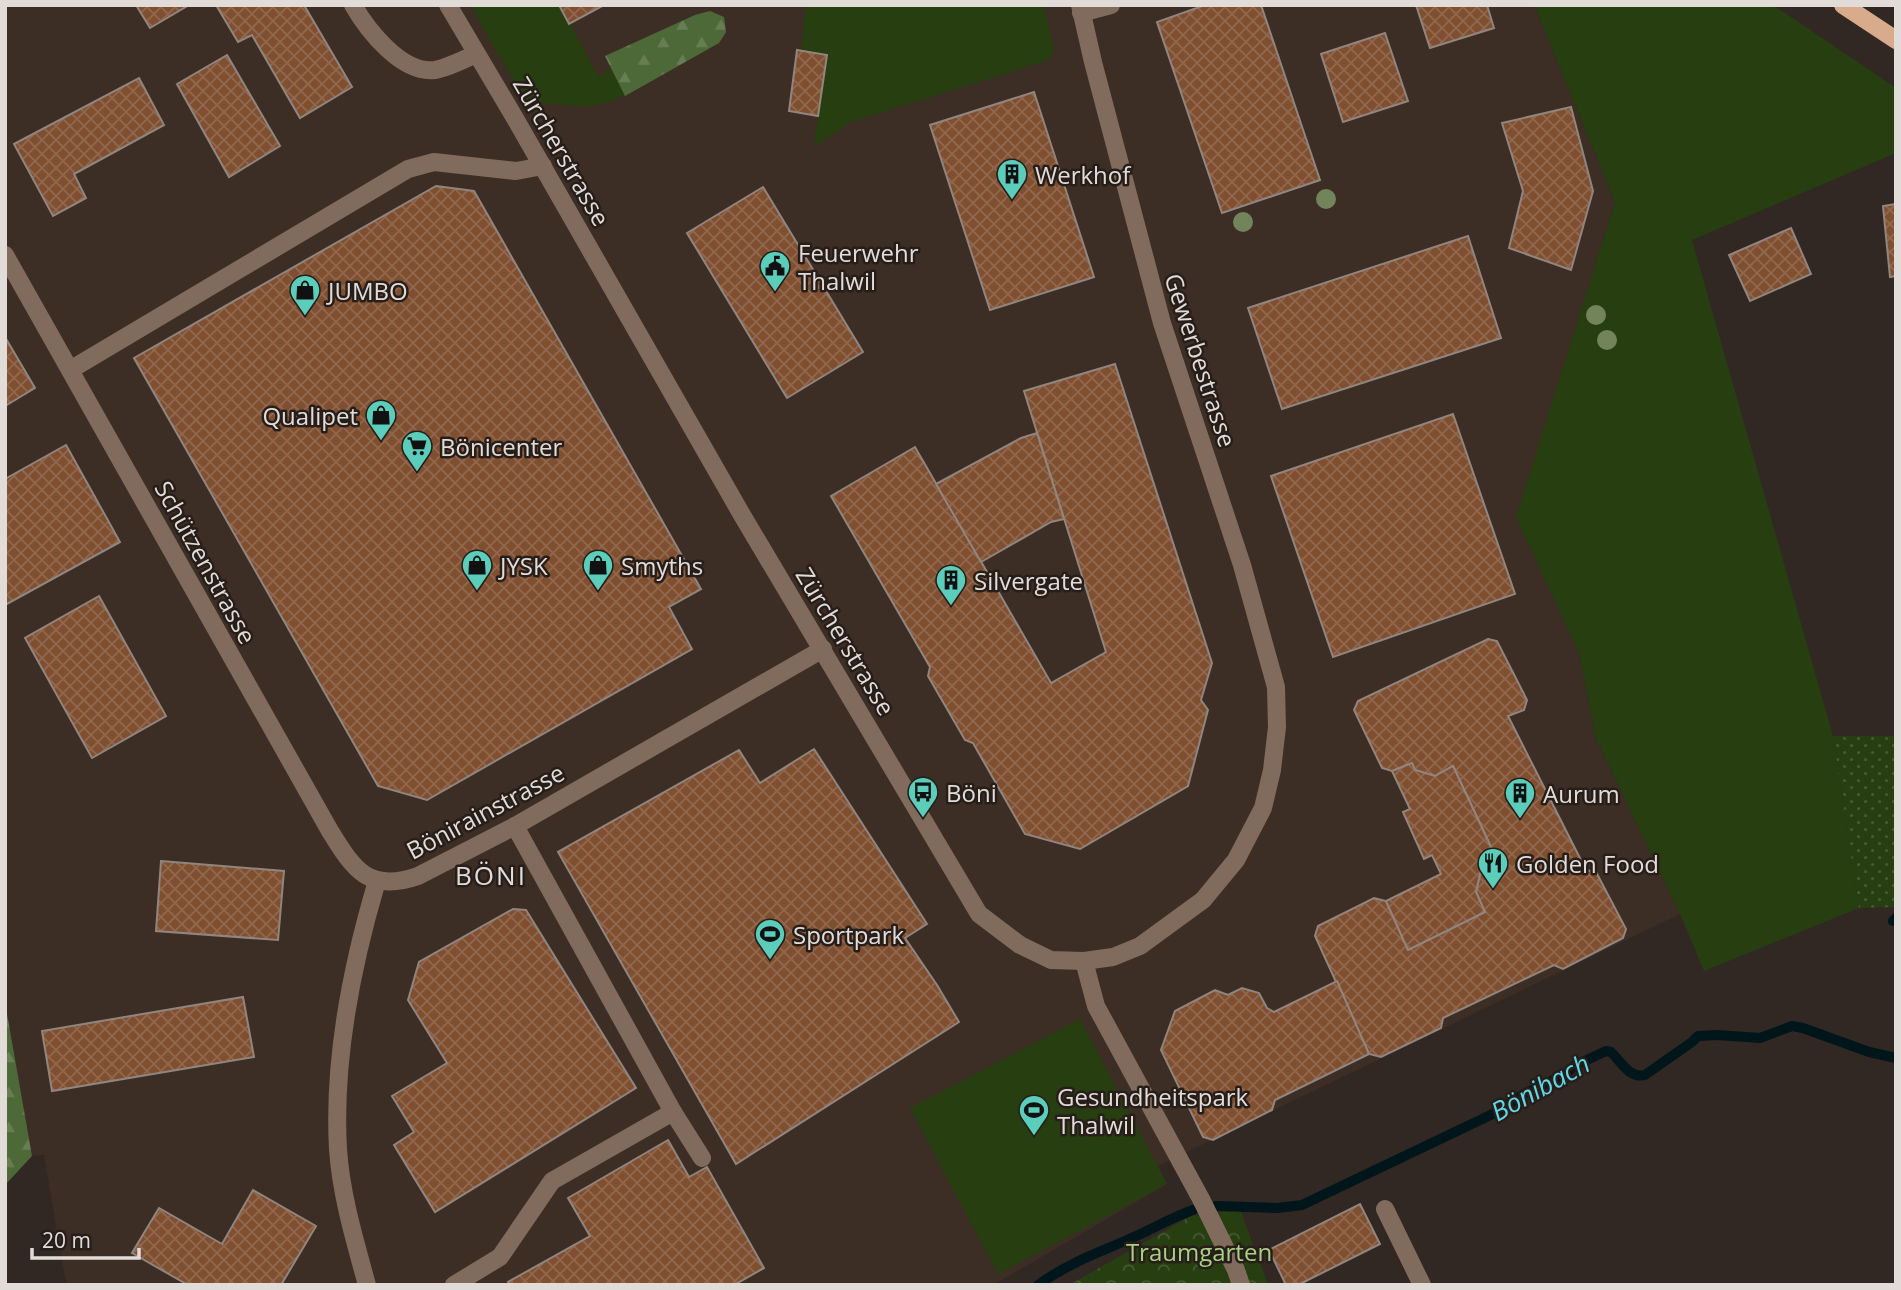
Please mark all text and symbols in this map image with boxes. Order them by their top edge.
street label: Zürcherstrasse [506,70,618,232]
building icon: Werkhof [995,157,1029,201]
place label: Werkhof [1035,158,1132,191]
place label: Feuerwehr Thalwil [798,236,919,297]
public building icon: Feuerwehr Thalwil [758,249,792,293]
street label: Gewerbestrasse [1157,269,1245,451]
shop icon: JUMBO [288,273,322,317]
place label: JUMBO [326,274,408,307]
shop icon: Qualipet [364,398,398,442]
place label: Qualipet [262,399,358,432]
supermarket icon: Bönicenter [400,429,434,473]
place label: Bönicenter [440,430,562,463]
street label: Schützenstrasse [148,475,264,649]
shop icon: JYSK [460,548,494,592]
shop icon: Smyths [581,548,615,592]
place label: JYSK [498,549,548,582]
place label: Smyths [621,549,703,582]
street label: Zürcherstrasse [789,561,903,721]
building icon: Silvergate [934,563,968,607]
place label: Silvergate [974,564,1083,597]
street label: Bönirainstrasse [400,756,570,866]
bus stop icon: Böni [906,775,940,819]
place label: Böni [946,776,997,809]
building icon: Aurum [1503,776,1537,820]
place label: Aurum [1543,777,1620,810]
restaurant icon: Golden Food [1476,846,1510,890]
place label: Golden Food [1516,847,1659,880]
district label: BÖNI [455,857,527,893]
sports icon: Sportpark [753,917,787,961]
place label: Sportpark [793,918,904,951]
water label: Bönibach [1484,1045,1596,1129]
place label: Gesundheitspark Thalwil [1057,1080,1249,1141]
sports icon: Gesundheitspark Thalwil [1017,1093,1051,1137]
scale bar [32,1216,138,1260]
text: 20 m [42,1226,91,1254]
park label: Traumgarten [1126,1235,1272,1268]

